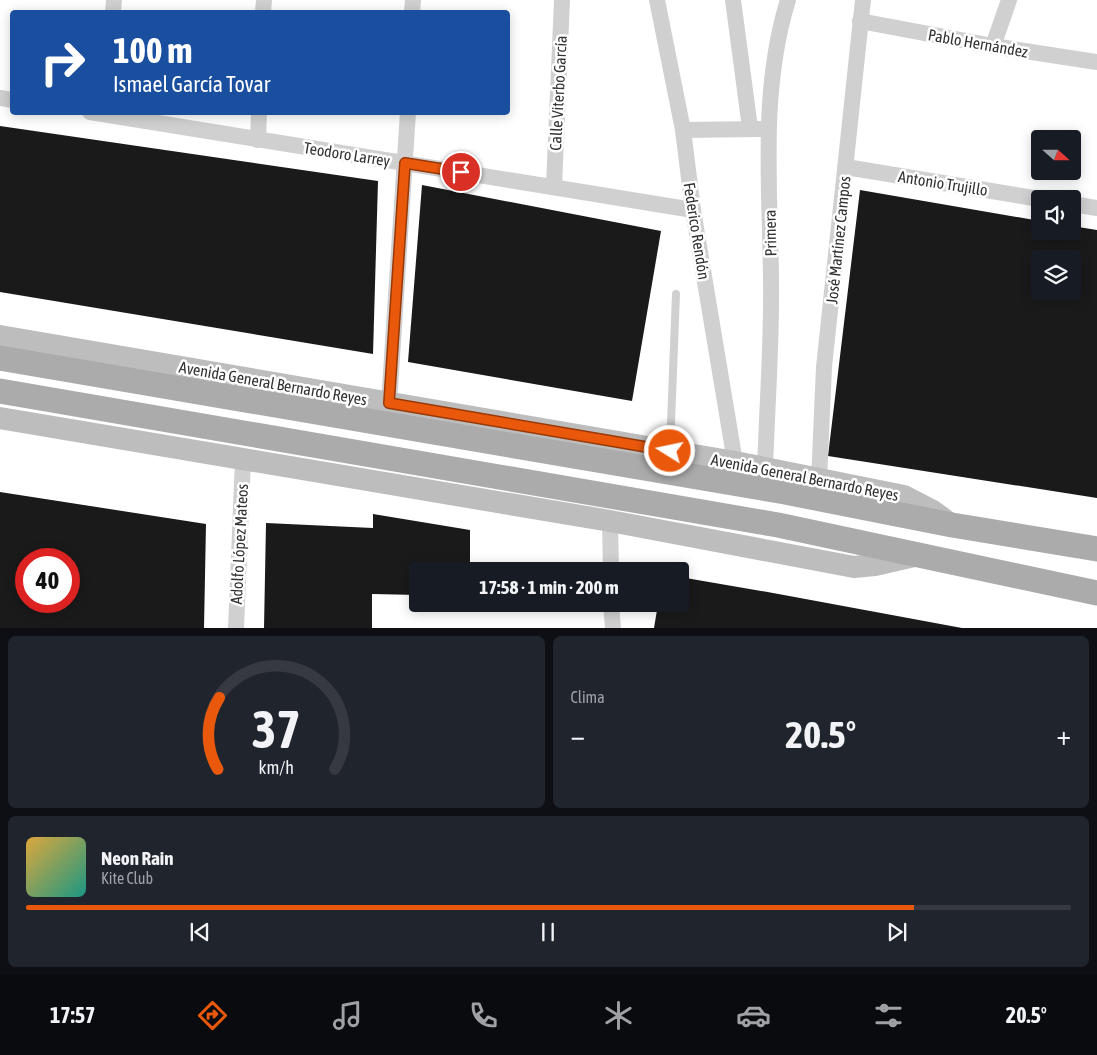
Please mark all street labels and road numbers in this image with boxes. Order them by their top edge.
street label: Pablo Hernández [927,25,1030,61]
street label: Calle Viterbo García [546,35,570,151]
street label: Teodoro Larrey [302,138,392,171]
street label: Antonio Trujillo [897,167,989,200]
street label: José Martínez Campos [822,175,855,305]
street label: Federico Rendón [680,181,714,281]
street label: Primera [761,209,779,257]
street label: Avenida General Bernardo Reyes [177,358,369,409]
street label: Avenida General Bernardo Reyes [710,450,901,505]
street label: Adolfo López Mateos [227,483,252,605]

